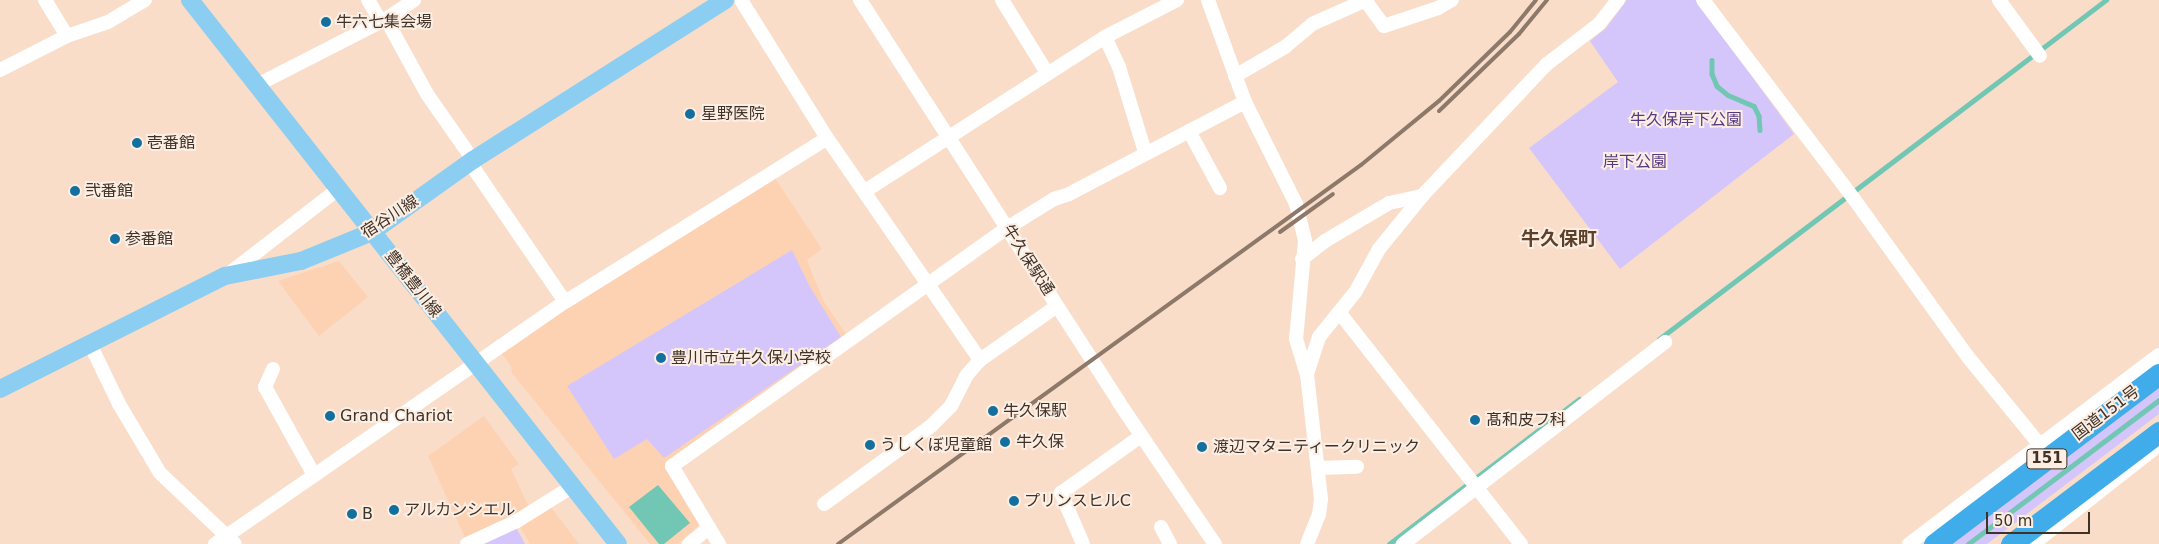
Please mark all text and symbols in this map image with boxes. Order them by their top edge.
place label: 牛六七集会場 [336,12,432,32]
marker: 牛六七集会場 [320,16,332,28]
place label: 星野医院 [701,104,765,124]
marker: 星野医院 [683,107,697,121]
park label: 牛久保岸下公園 [1630,110,1742,130]
place label: 壱番館 [147,133,195,153]
marker: 壱番館 [131,137,143,149]
park label: 岸下公園 [1603,152,1667,172]
place label: 弐番館 [85,181,133,201]
marker: 弐番館 [69,185,81,197]
street label: 宿谷川線 [358,192,422,242]
street label: 牛久保駅通 [998,221,1058,299]
district label: 牛久保町 [1521,228,1597,250]
place label: 参番館 [125,229,173,249]
marker: 参番館 [109,233,121,245]
street label: 豊橋豊川線 [381,247,445,321]
place label: 豊川市立牛久保小学校 [671,348,831,368]
marker: 豊川市立牛久保小学校 [655,352,667,364]
street label: 国道151号 [2069,382,2143,444]
place label: 牛久保駅 [1003,401,1067,421]
marker: 牛久保駅 [987,405,999,417]
place label: Grand Chariot [340,406,452,426]
marker: Grand Chariot [324,410,336,422]
place label: 髙和皮フ科 [1486,410,1566,430]
marker: 髙和皮フ科 [1468,413,1482,427]
place label: 牛久保 [1016,432,1064,452]
place label: うしくぼ児童館 [880,435,992,455]
marker: 牛久保 [998,435,1012,449]
place label: 渡辺マタニティークリニック [1213,437,1421,457]
marker: うしくぼ児童館 [864,439,876,451]
marker: 渡辺マタニティークリニック [1195,440,1209,454]
road number: 151 [2026,446,2068,472]
place label: プリンスヒルC [1024,491,1131,511]
marker: プリンスヒルC [1008,495,1020,507]
place label: アルカンシエル [404,500,516,520]
scale bar [1989,502,2093,534]
place label: B [362,504,373,524]
marker: アルカンシエル [388,504,400,516]
marker: B [346,508,358,520]
text: 50 m [1994,512,2032,530]

